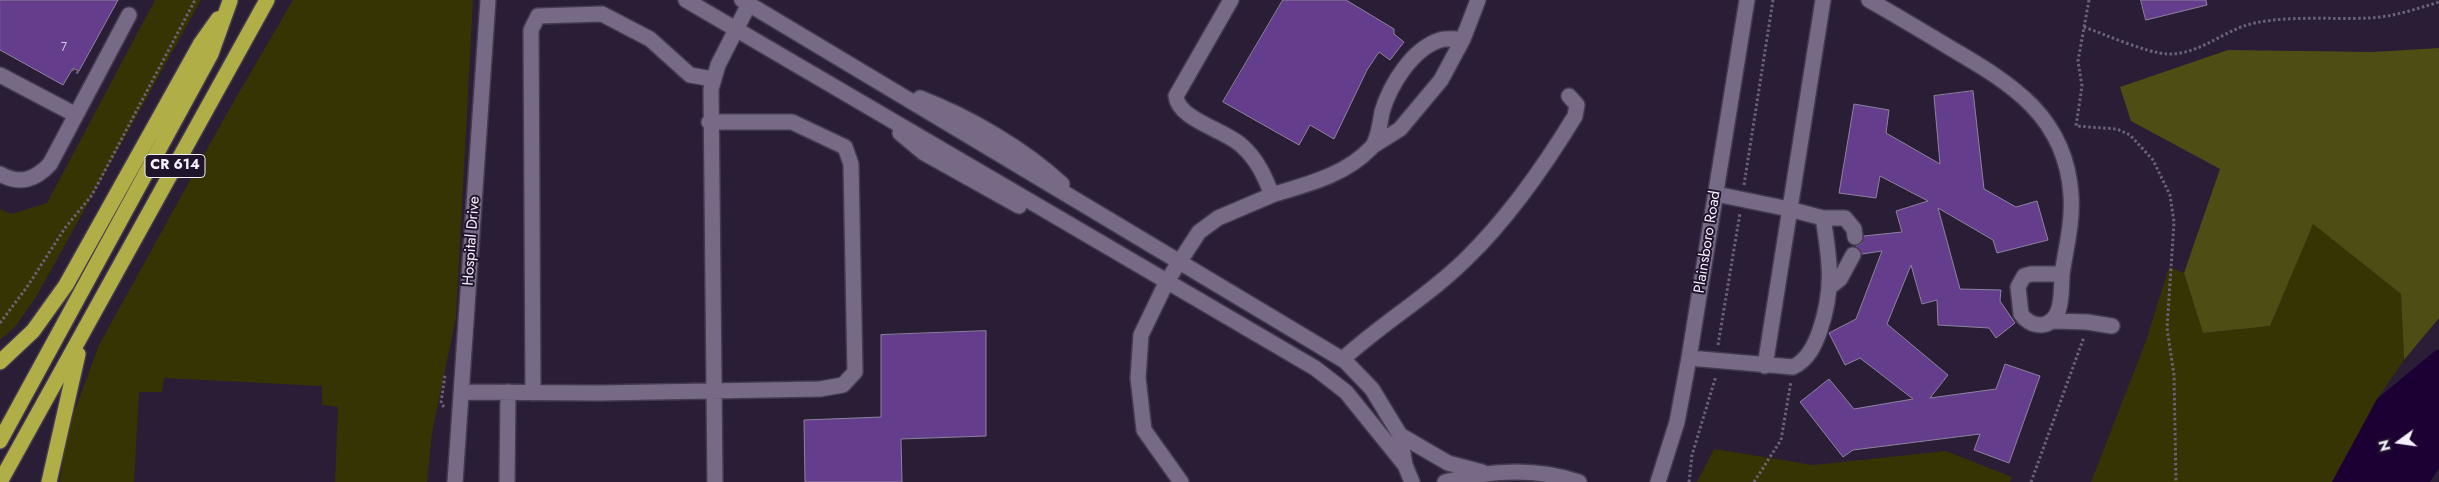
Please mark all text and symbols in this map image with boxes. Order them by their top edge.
house number: 7 [61,41,67,55]
road number: CR 614 [145,154,205,178]
street label: Plainsboro Road [1691,190,1725,294]
street label: Hospital Drive [460,196,484,286]
north arrow [2374,417,2424,467]
text: N [2373,438,2395,453]

